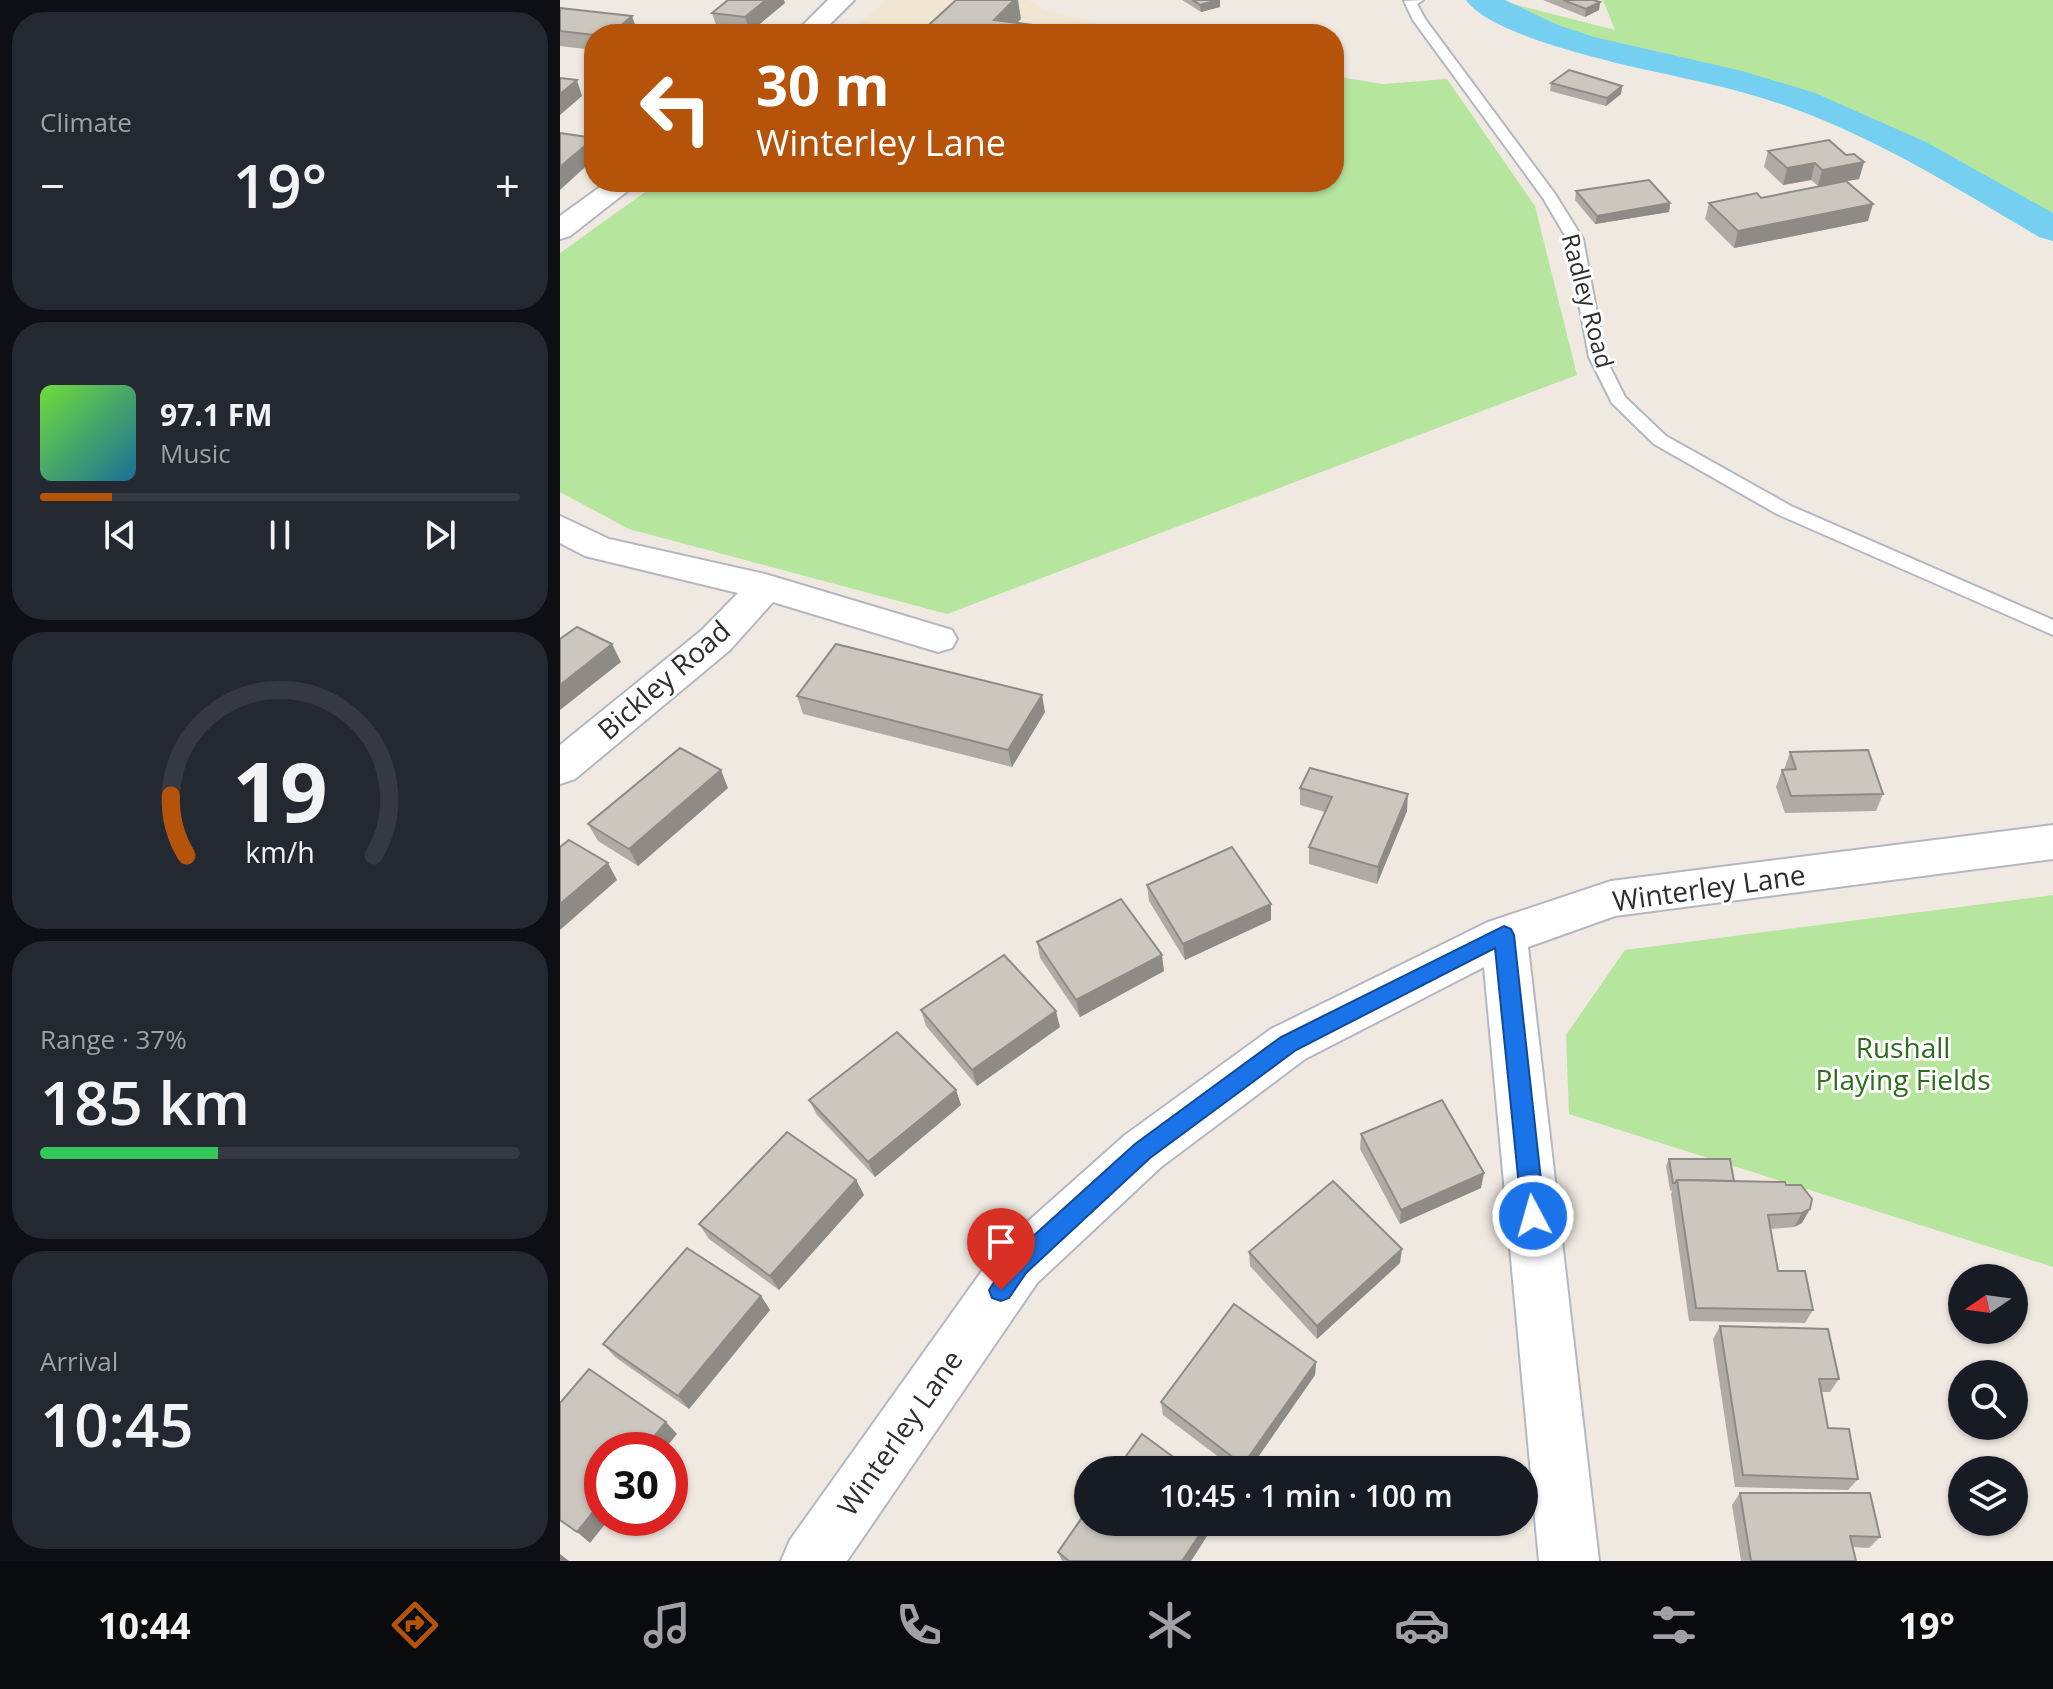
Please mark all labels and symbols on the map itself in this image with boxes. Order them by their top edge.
street label: Radley Road [1555,230,1622,371]
street label: Bickley Road [589,611,738,747]
street label: Winterley Lane [1610,855,1808,919]
park label: Rushall Playing Fields [1816,1028,1991,1098]
position arrow [1491,1174,1575,1258]
pin [967,1208,1035,1290]
north arrow [1948,1264,2028,1344]
street label: Winterley Lane [828,1342,970,1523]
speed limit sign: 30 [584,1432,688,1536]

